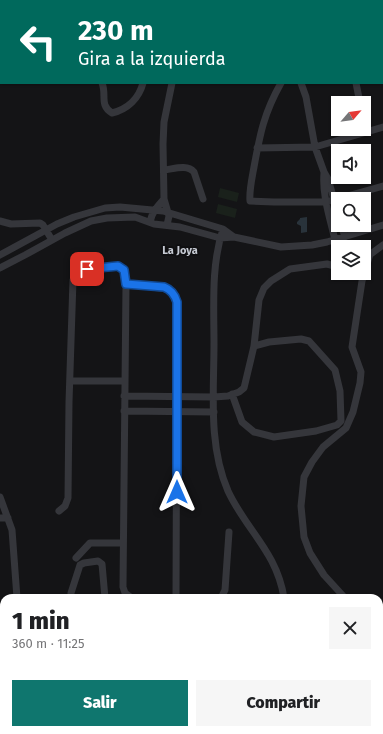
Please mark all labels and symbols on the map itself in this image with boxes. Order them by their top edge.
north arrow [331,96,371,136]
district label: La Joya [162,244,198,257]
pin [70,252,104,286]
position arrow [156,471,198,513]

